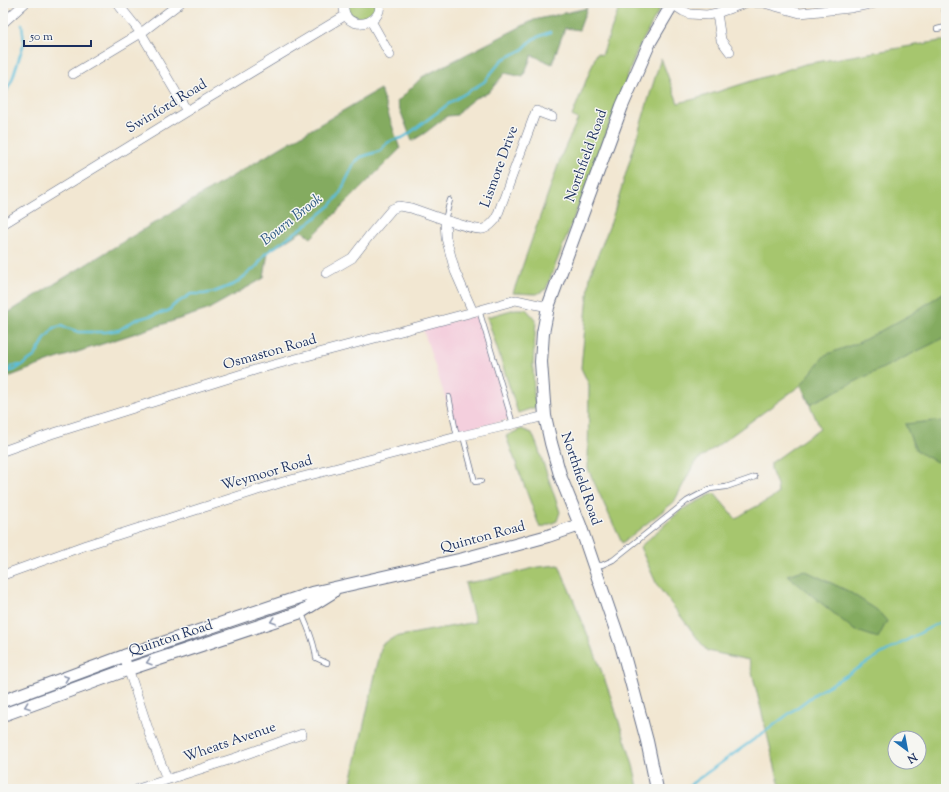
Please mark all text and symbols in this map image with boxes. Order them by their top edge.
scale bar [24,22,91,48]
text: 50 m [29,28,53,46]
street label: Swinford Road [123,75,211,139]
street label: Northfield Road [561,107,613,205]
street label: Lismore Drive [476,123,524,211]
water label: Bourn Brook [257,189,328,251]
street label: Osmaston Road [221,330,319,376]
street label: Northfield Road [555,430,605,528]
street label: Weymoor Road [219,451,315,497]
street label: Quinton Road [438,517,528,559]
street label: Quinton Road [126,616,216,662]
one-way arrow [269,616,276,625]
one-way arrow [146,657,153,666]
one-way arrow [62,674,69,682]
one-way arrow [24,701,31,710]
street label: Wheats Avenue [181,718,279,768]
north arrow [887,730,927,770]
text: N [904,748,921,767]

